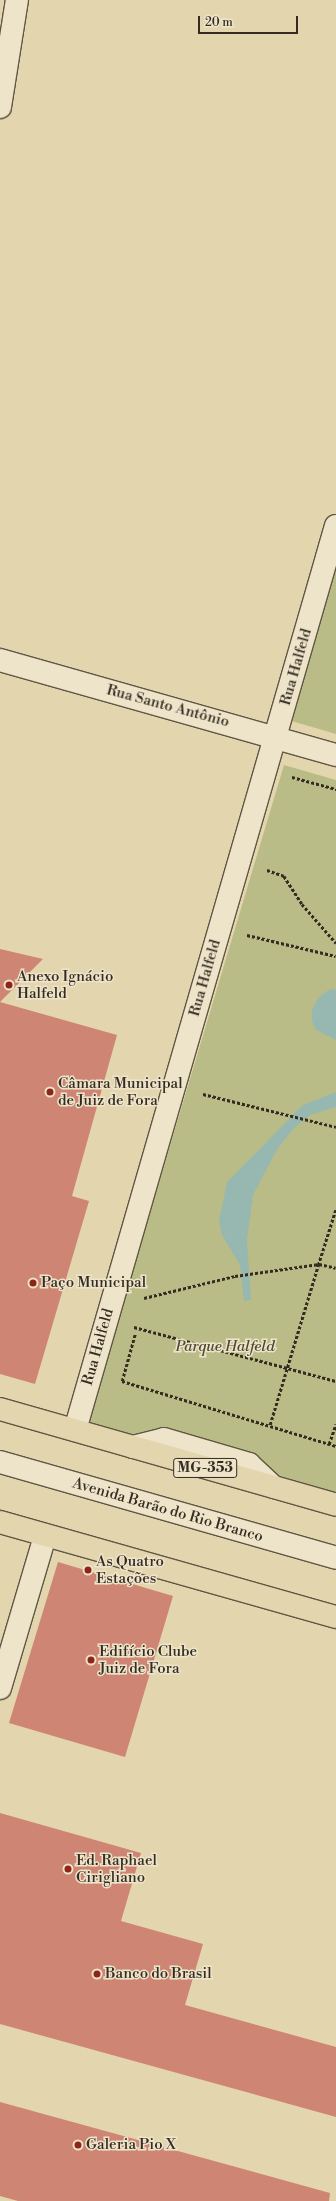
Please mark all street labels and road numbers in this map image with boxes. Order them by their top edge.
street label: Rua Halfeld [276,626,316,708]
street label: Rua Santo Antônio [105,681,231,731]
street label: Rua Halfeld [185,937,225,1019]
street label: Rua Halfeld [78,1306,118,1388]
road number: MG-353 [173,1456,237,1480]
street label: Avenida Barão do Rio Branco [71,1474,265,1546]

